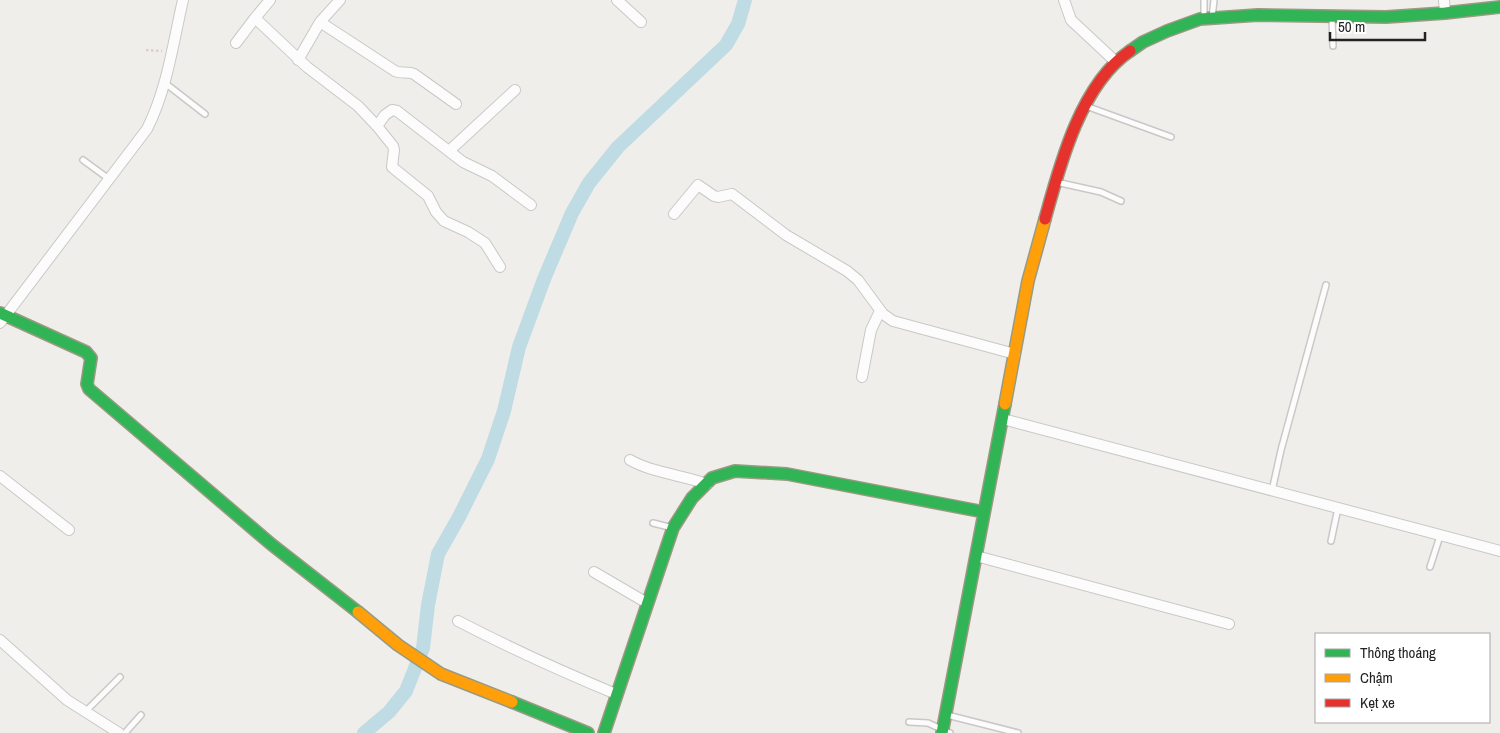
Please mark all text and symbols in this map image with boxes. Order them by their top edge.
scale bar [1330,10,1425,42]
text: 50 m [1338,16,1365,37]
legend [1315,633,1490,723]
text: Thông thoáng [1360,642,1436,663]
text: Chậm [1360,667,1393,688]
text: Kẹt xe [1360,692,1395,713]

